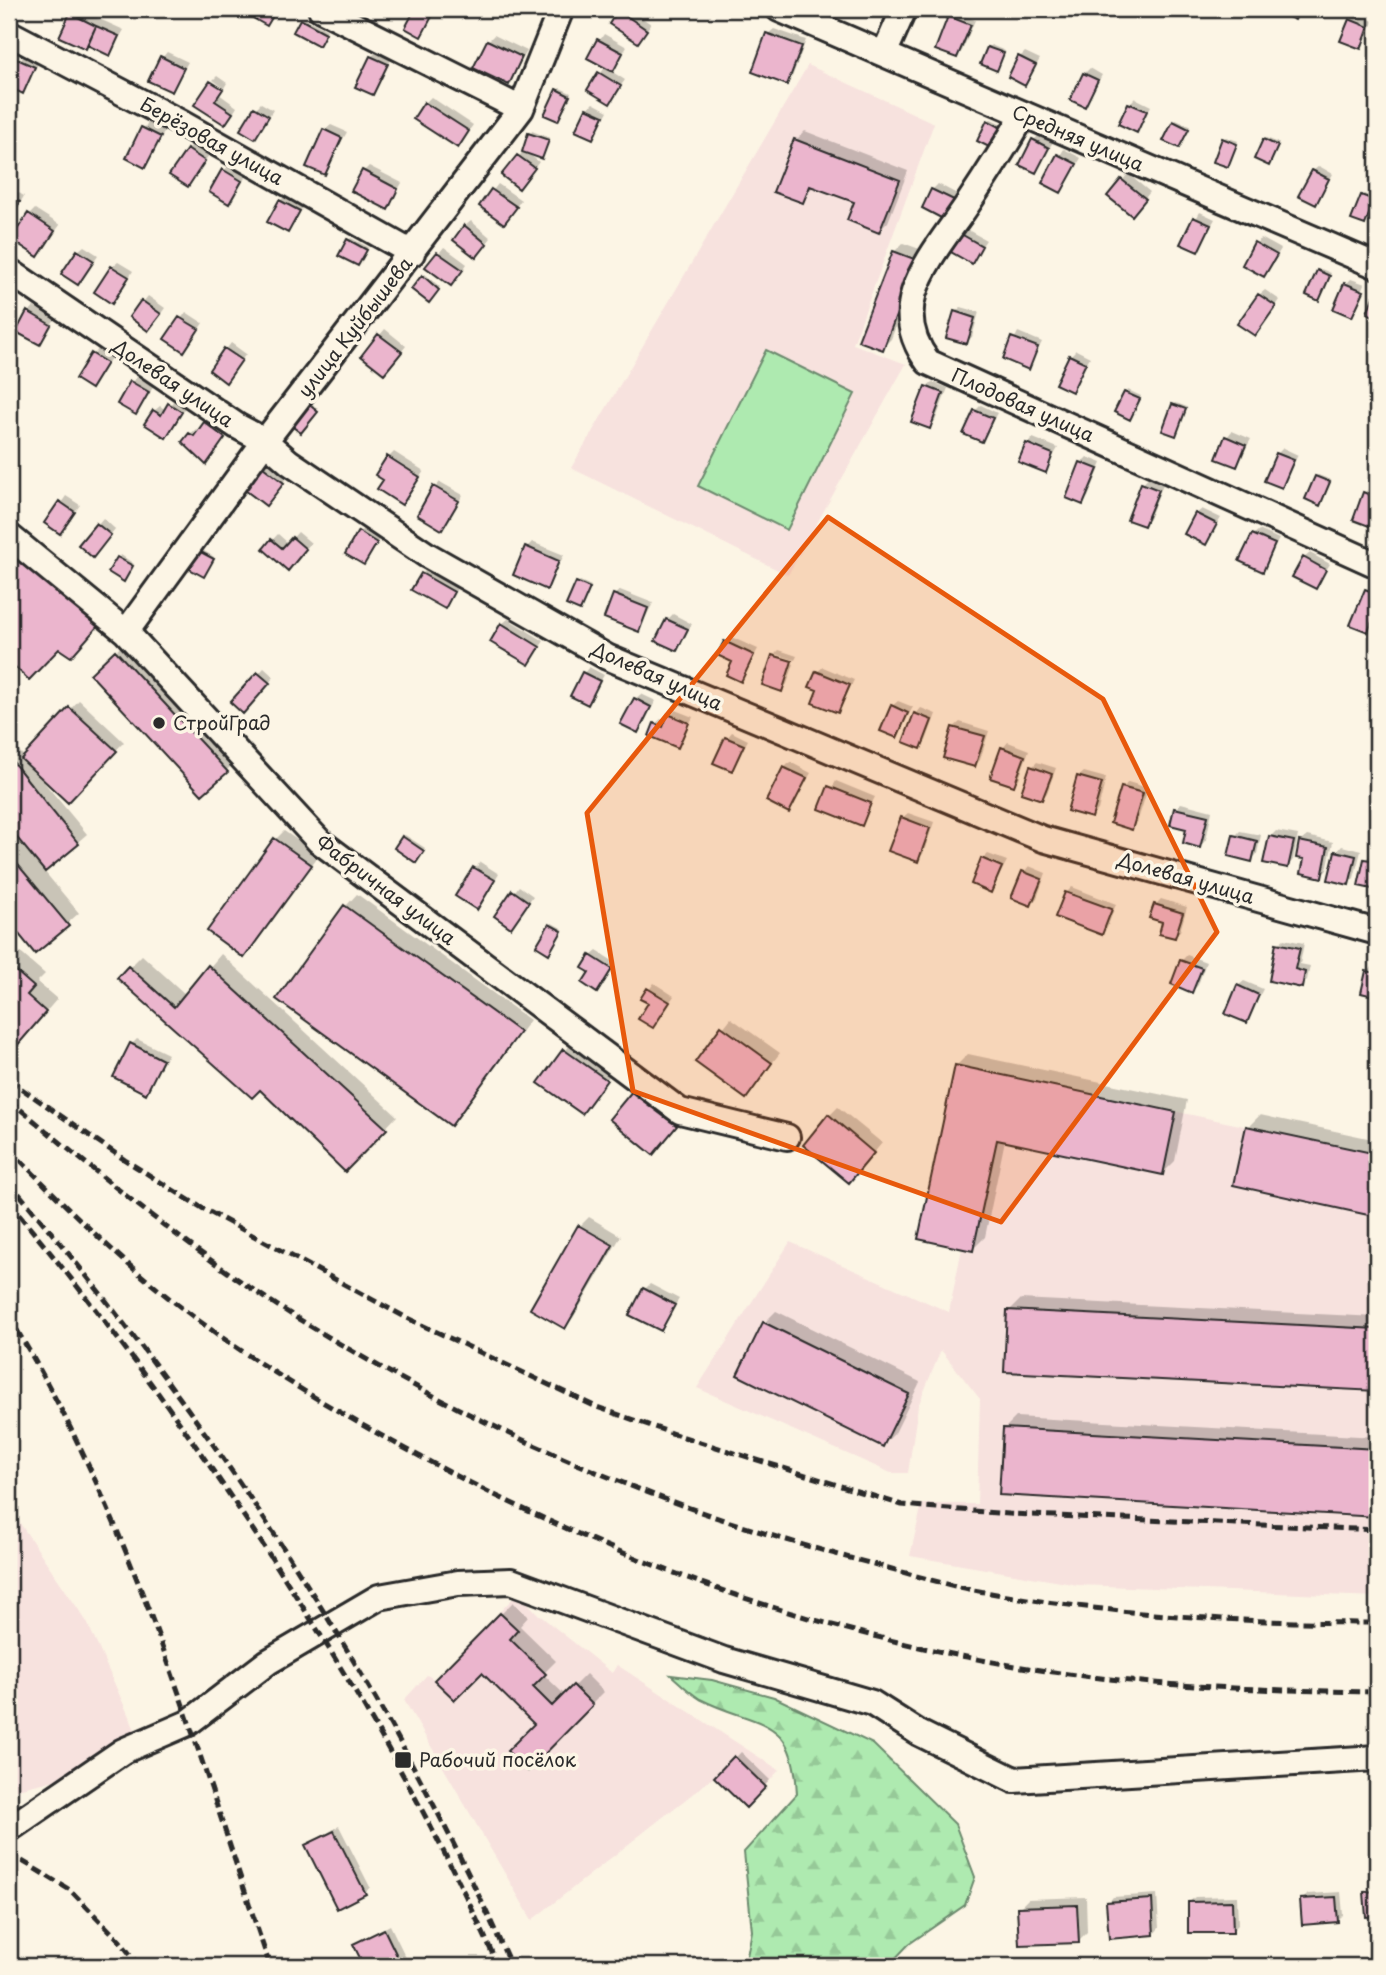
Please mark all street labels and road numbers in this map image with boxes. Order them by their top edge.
street label: Берёзовая улица [136,89,289,191]
street label: Средняя улица [1008,97,1149,177]
street label: улица Куйбышева [290,250,418,403]
street label: Долевая улица [107,331,240,433]
street label: Плодовая улица [948,360,1099,448]
street label: Долевая улица [587,633,727,717]
street label: Фабричная улица [311,827,462,951]
street label: Долевая улица [1114,844,1258,910]

